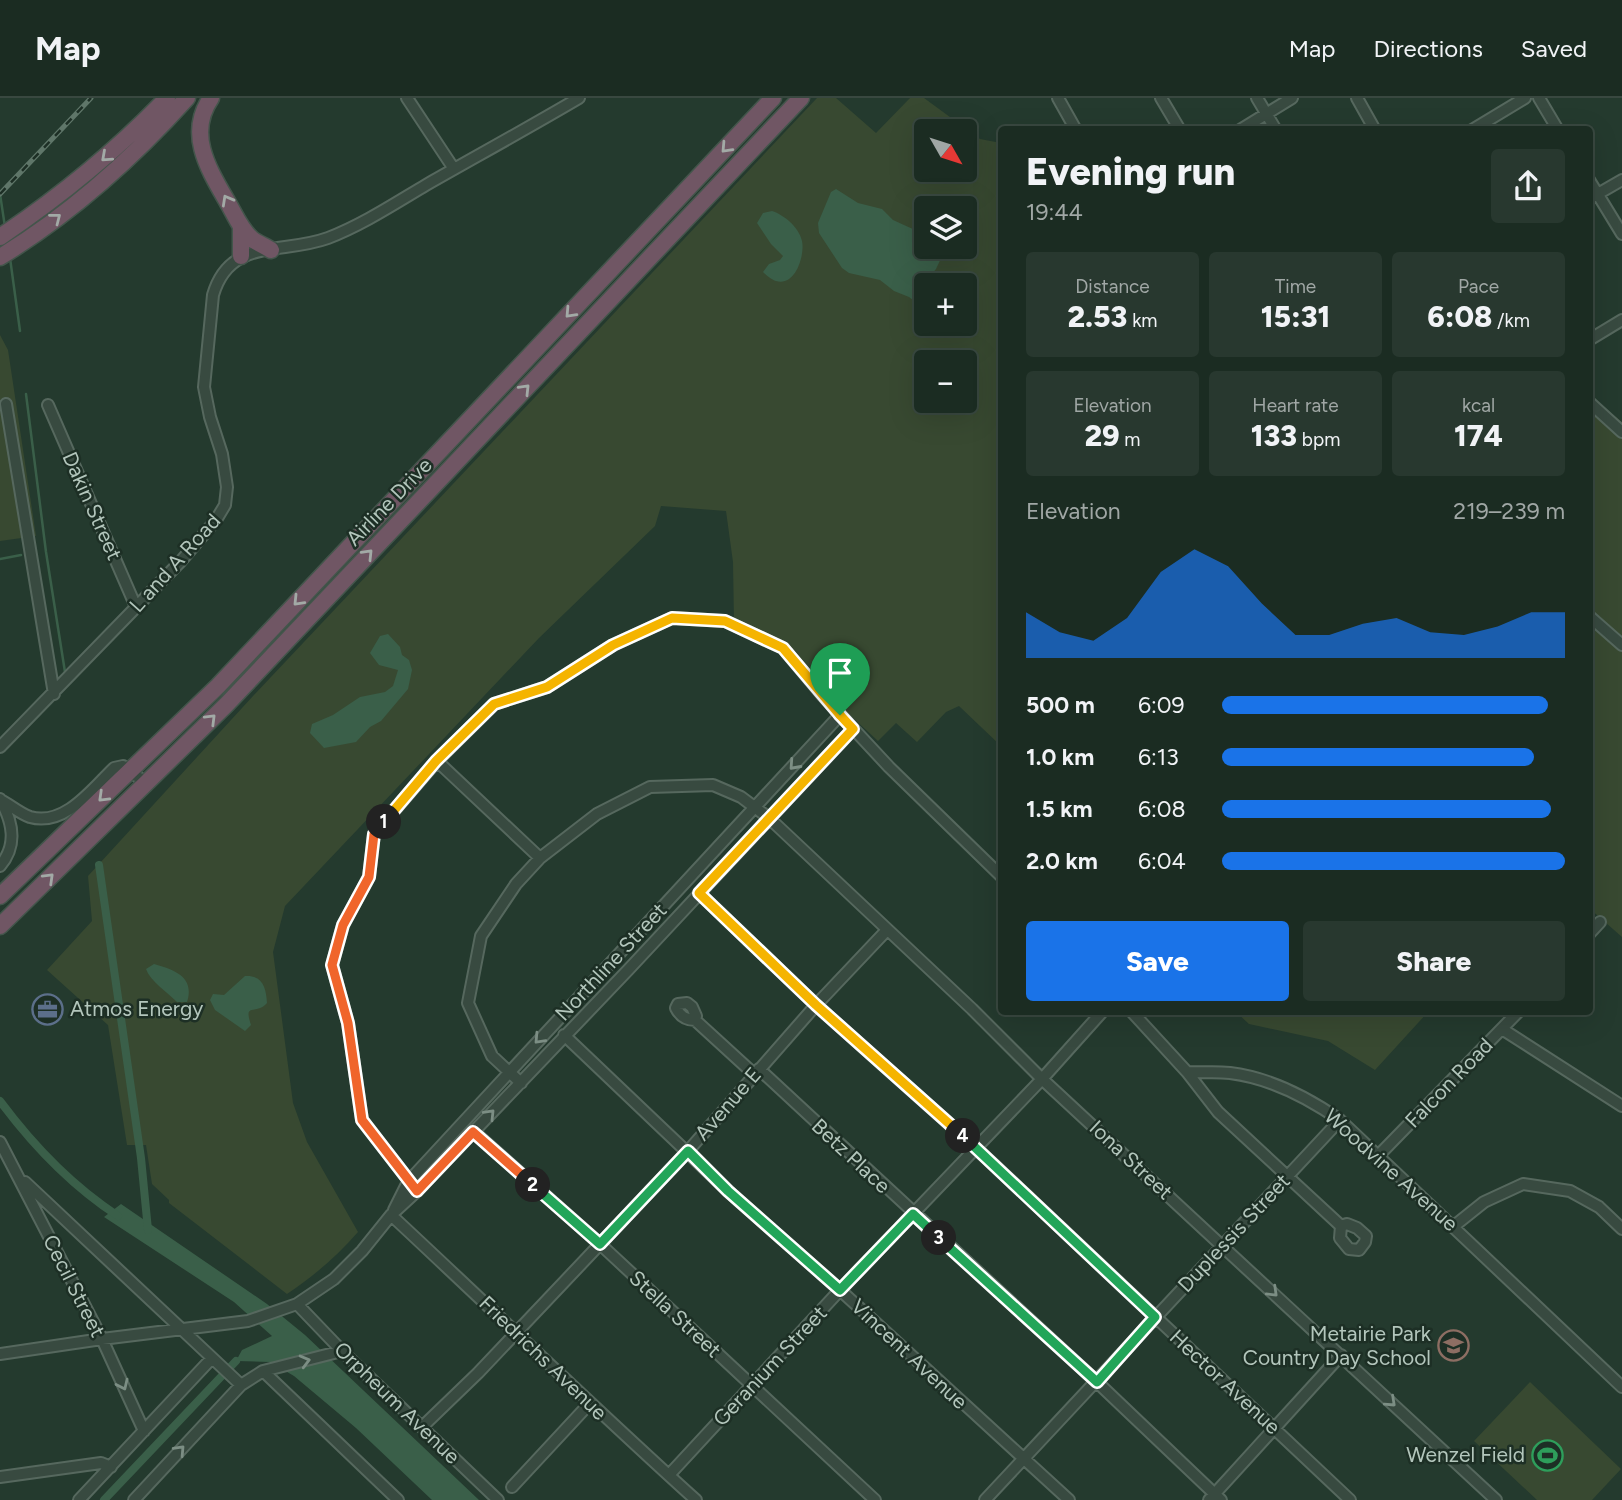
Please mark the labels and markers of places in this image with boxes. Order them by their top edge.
pin [810,643,870,715]
pin: 1 [366,804,402,840]
office icon: Atmos Energy [30,992,64,1026]
place label: Atmos Energy [70,996,203,1021]
pin: 4 [946,1118,981,1154]
pin: 2 [516,1168,550,1202]
pin: 3 [922,1220,956,1256]
place label: Metairie Park Country Day School [1243,1321,1432,1370]
school or university icon: Metairie Park Country Day School [1437,1329,1471,1363]
sports icon: Wenzel Field [1531,1438,1565,1472]
place label: Wenzel Field [1406,1442,1525,1467]

